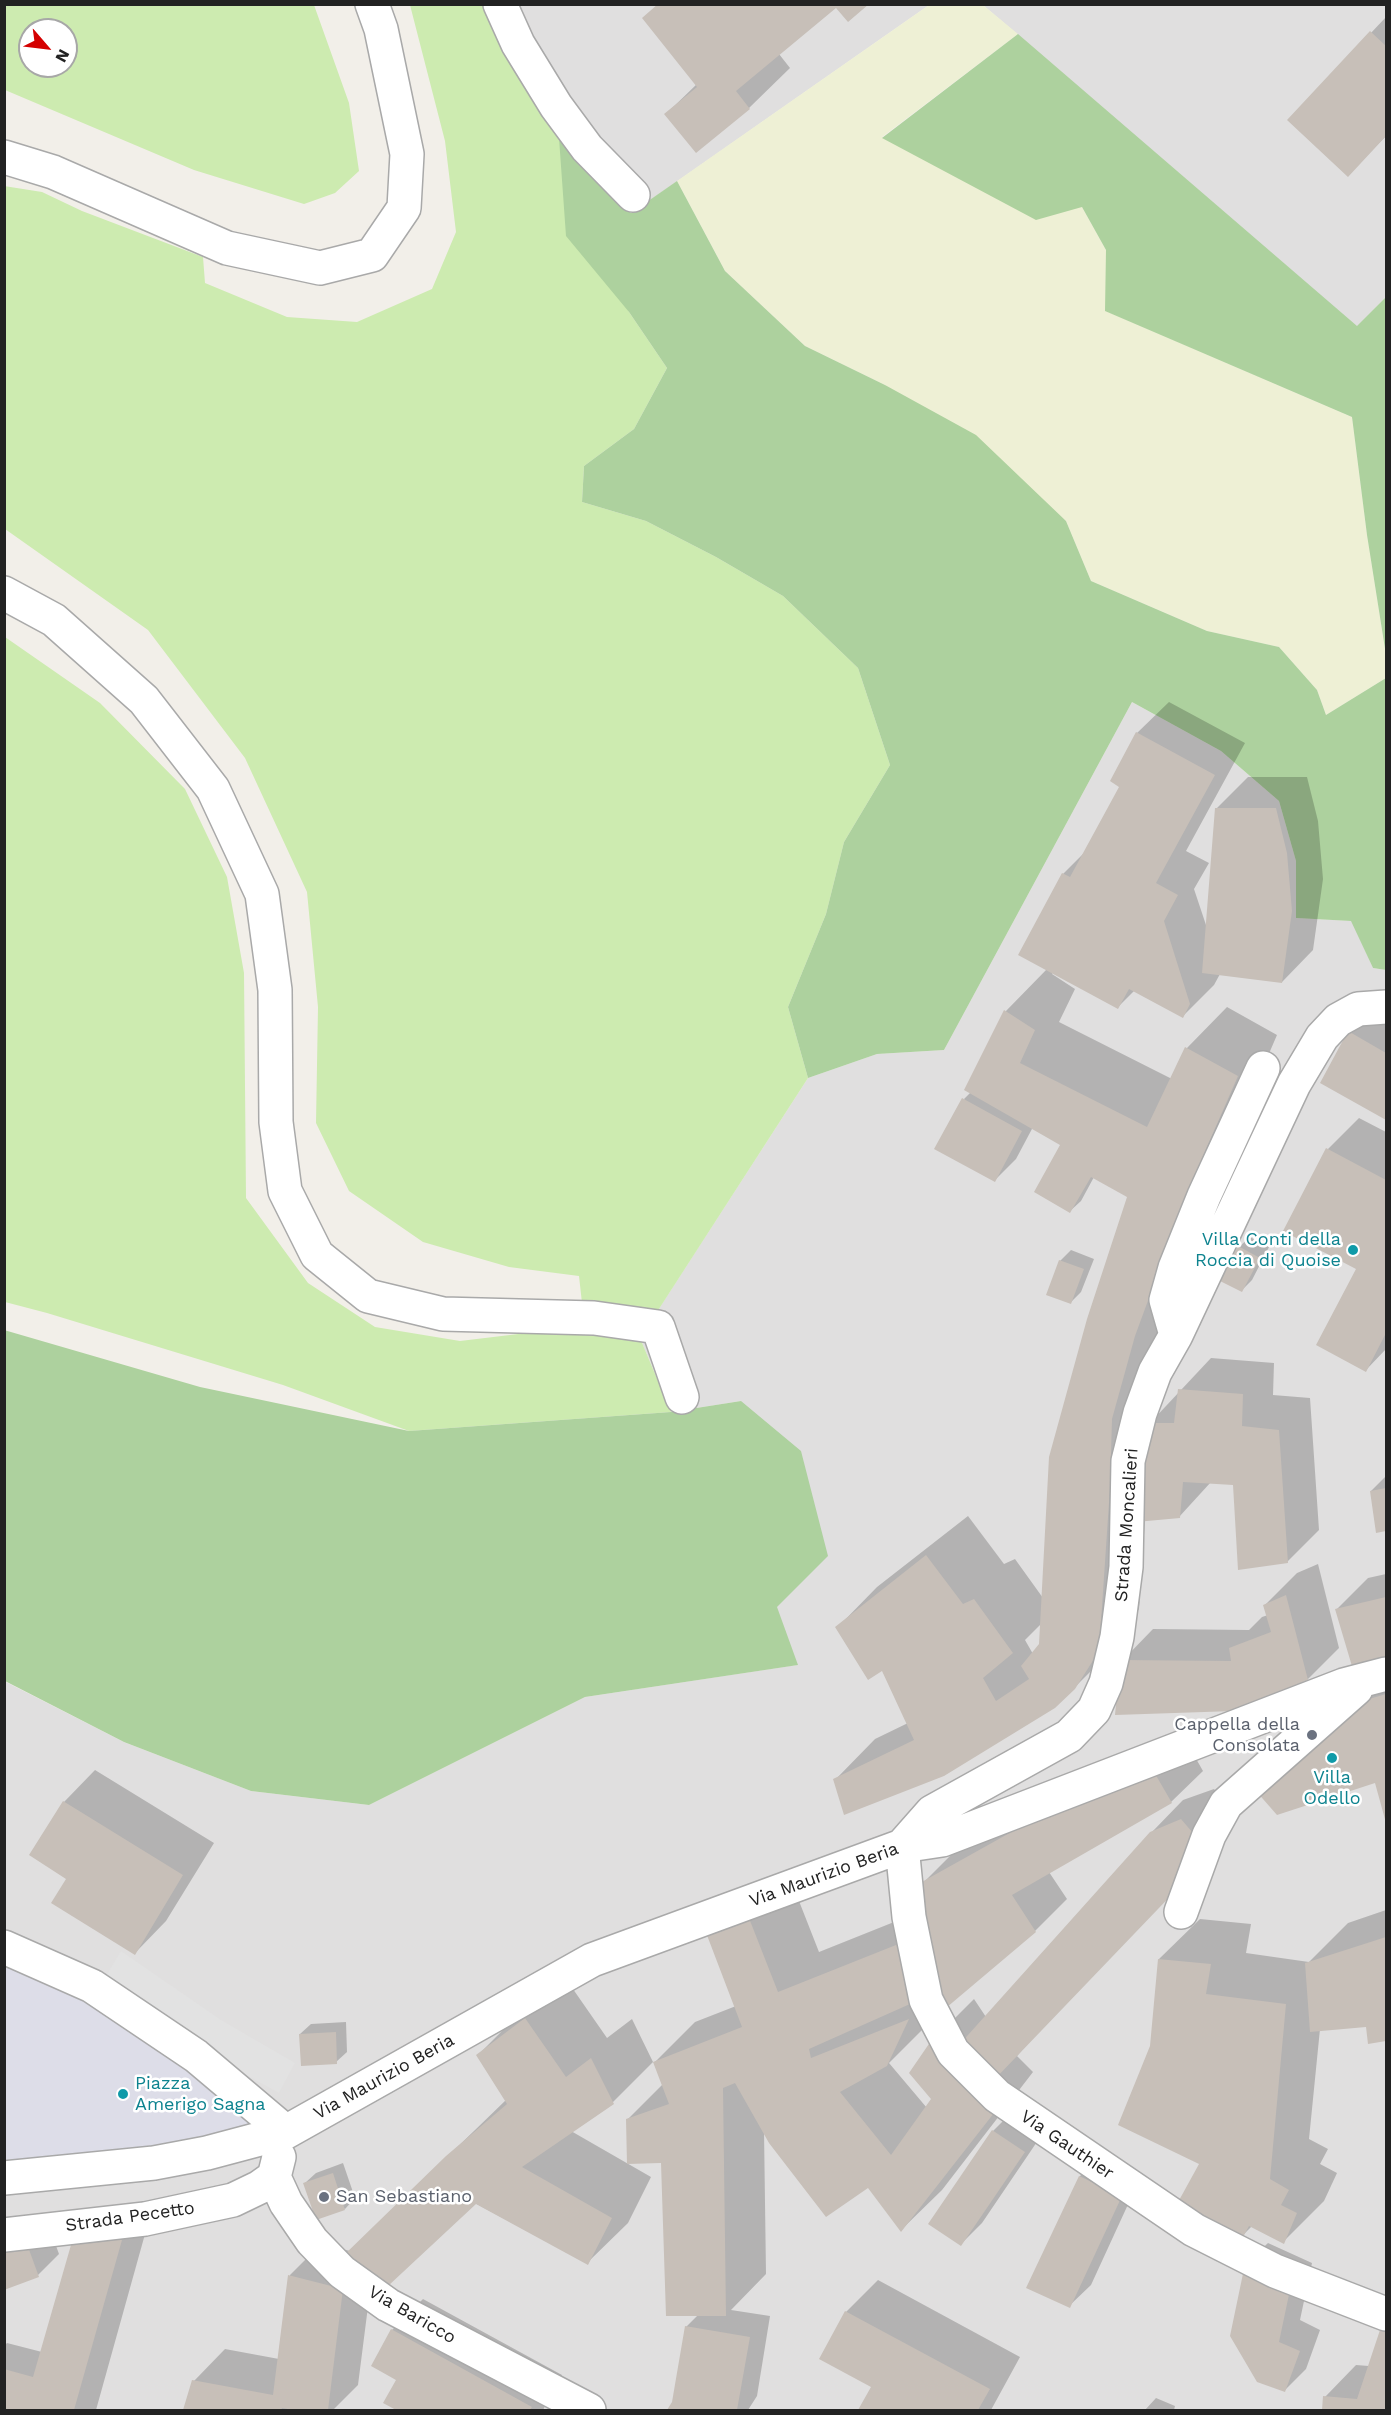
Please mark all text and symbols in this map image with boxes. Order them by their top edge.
north arrow [18,18,78,78]
text: N [51,46,74,65]
place label: Villa Conti della Roccia di Quoise [1195,1229,1341,1272]
marker: Villa Conti della Roccia di Quoise [1346,1243,1360,1257]
street label: Strada Moncalieri [1111,1447,1143,1603]
place label: Cappella della Consolata [1174,1714,1300,1756]
marker: Cappella della Consolata [1305,1728,1319,1742]
marker: Villa Odello [1325,1751,1339,1765]
place label: Villa Odello [1304,1767,1360,1810]
street label: Via Maurizio Beria [746,1838,902,1912]
street label: Via Maurizio Beria [310,2029,458,2125]
place label: Piazza Amerigo Sagna [135,2073,266,2116]
marker: Piazza Amerigo Sagna [116,2087,130,2101]
street label: Via Gauthier [1016,2106,1118,2184]
place label: San Sebastiano [336,2186,472,2208]
marker: San Sebastiano [317,2190,331,2204]
street label: Strada Pecetto [64,2197,196,2237]
street label: Via Baricco [364,2281,460,2349]

